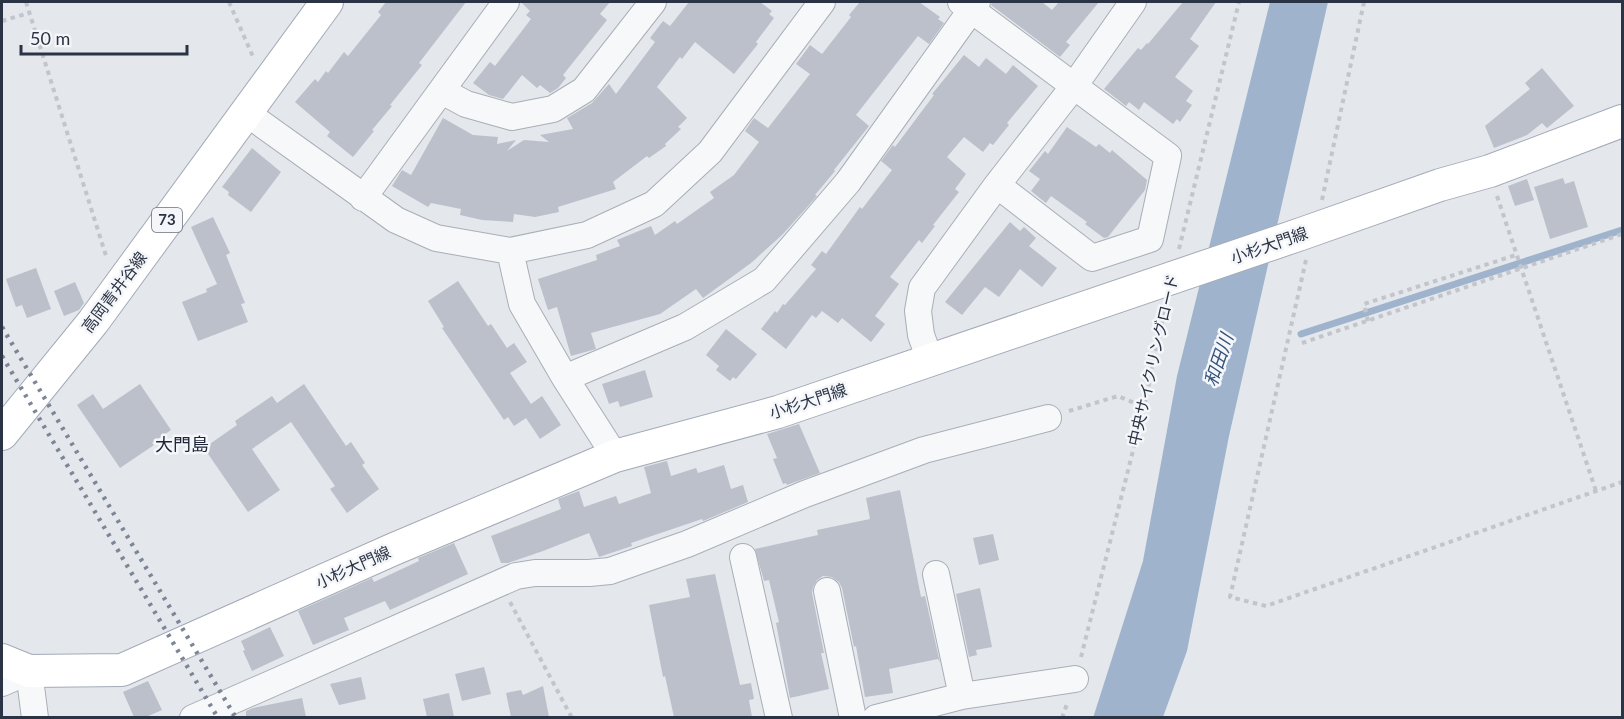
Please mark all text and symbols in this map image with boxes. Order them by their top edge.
scale bar [21,18,188,56]
text: 50 m [30,27,70,49]
road number: 73 [152,208,182,232]
street label: 小杉大門線 [1228,223,1310,267]
street label: 高岡青井谷線 [77,248,150,336]
street label: 中央サイクリングロード [1123,272,1182,448]
water label: 和田川 [1199,329,1238,389]
street label: 小杉大門線 [767,379,849,422]
district label: 大門島 [155,433,209,455]
street label: 小杉大門線 [312,542,393,591]

